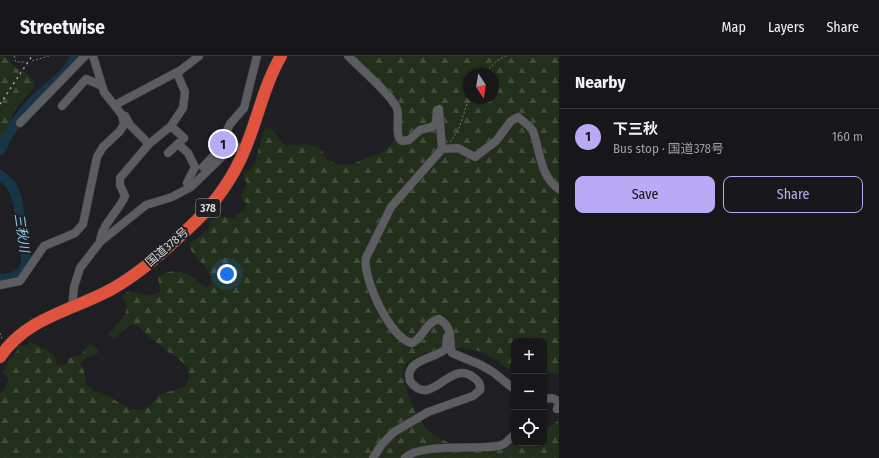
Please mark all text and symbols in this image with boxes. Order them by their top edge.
text: Streetwise [20,16,105,39]
text: Map [722,19,746,36]
text: Layers [768,19,804,36]
text: Share [826,19,859,36]
north arrow [463,68,499,104]
text: Nearby [575,72,626,93]
text: 下三秋 [613,120,658,138]
pin: 1 [210,129,236,159]
text: 1 [585,129,591,144]
text: 160 m [832,129,863,144]
text: Bus stop · 国道378号 [613,141,724,156]
button: Save [575,176,715,213]
button: Share [723,176,863,213]
road number: 378 [196,199,220,217]
water label: 三秋川 [12,213,32,255]
street label: 国道378号 [143,225,191,269]
your location [217,264,237,284]
map controls [511,338,547,446]
button: + [511,338,547,374]
button: − [511,374,547,410]
button: locate [511,410,547,446]

